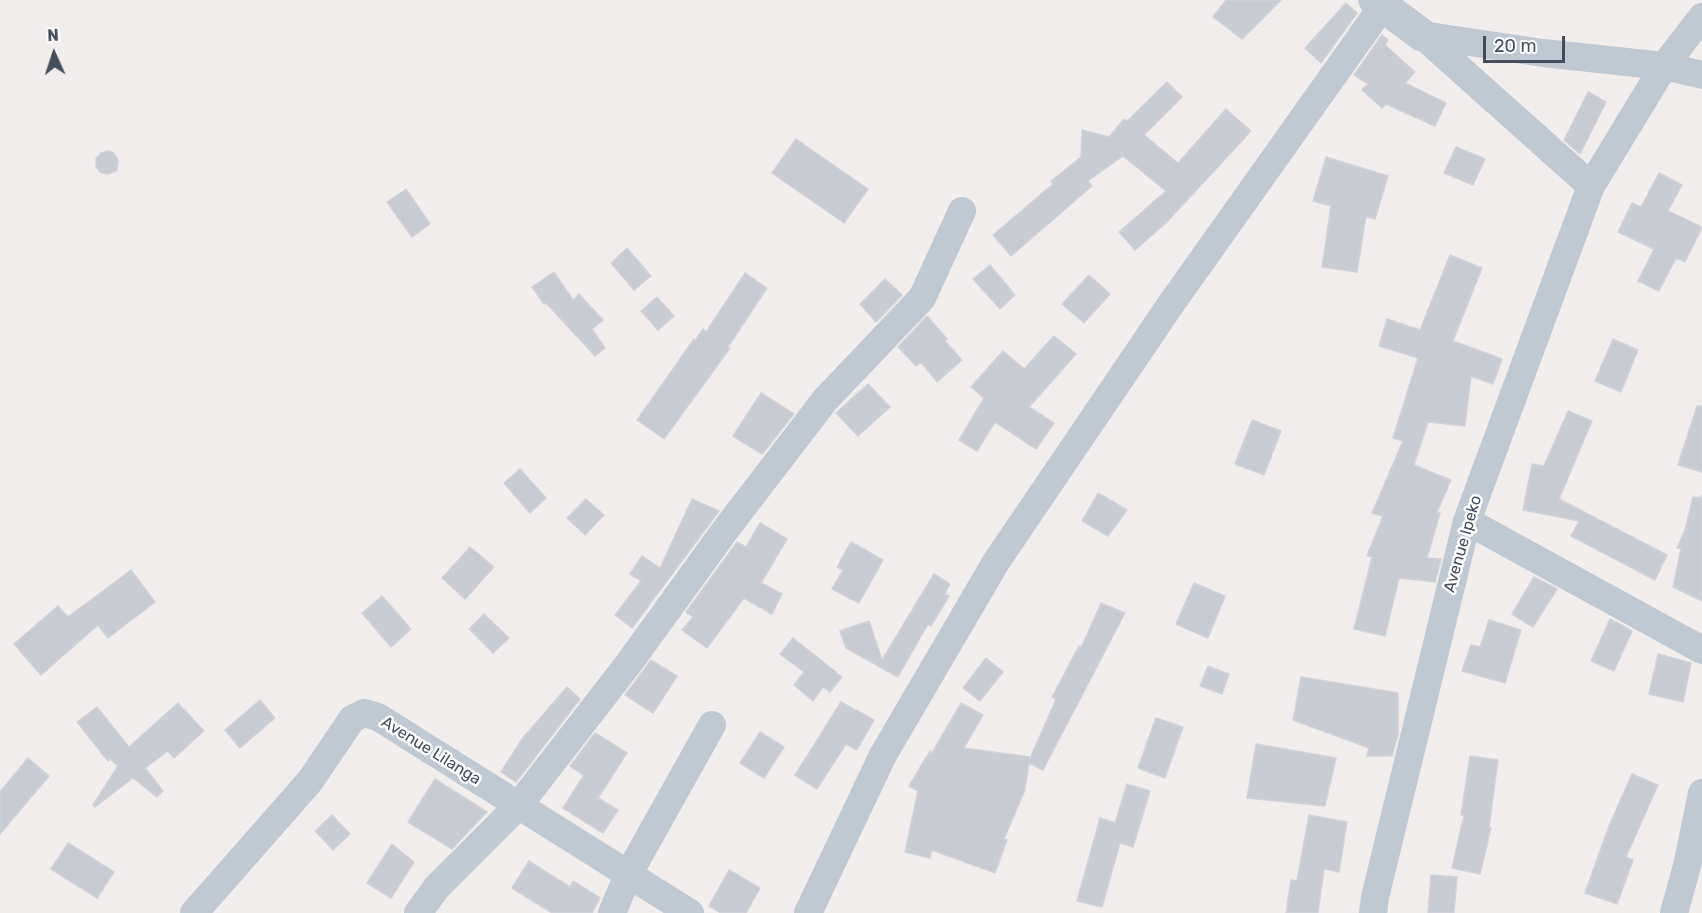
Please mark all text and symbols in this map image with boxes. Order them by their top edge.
north arrow [24,24,84,84]
scale bar [1486,24,1568,62]
text: N [47,26,59,45]
text: 20 m [1494,35,1536,57]
street label: Avenue Ipeko [1440,493,1486,595]
street label: Avenue Lilanga [378,713,484,789]

